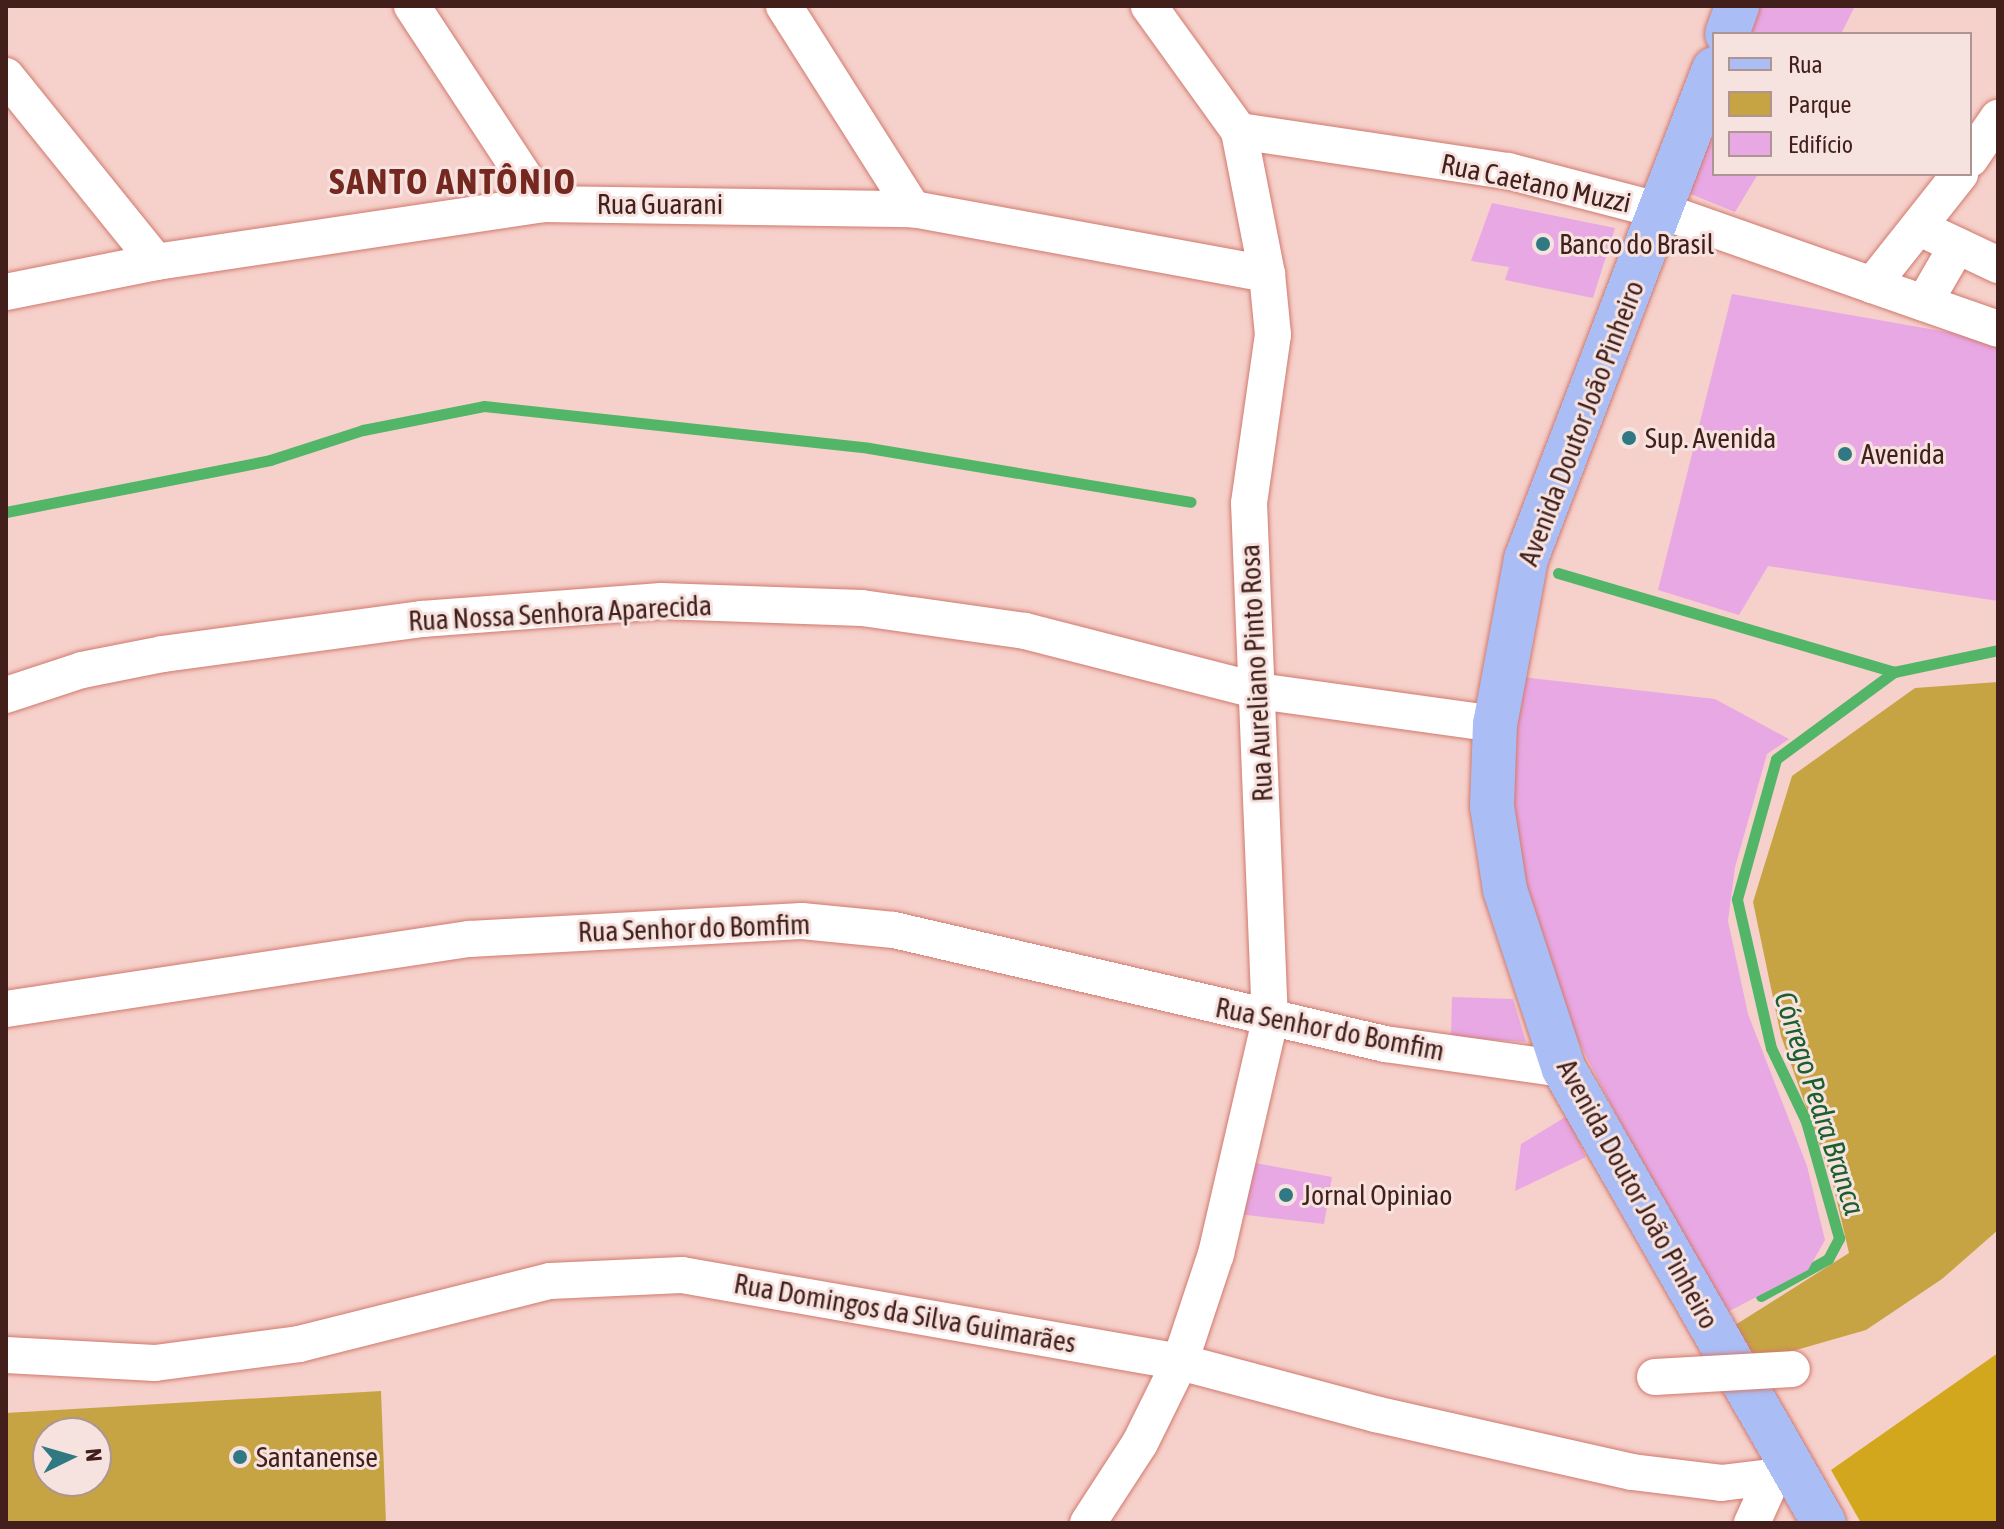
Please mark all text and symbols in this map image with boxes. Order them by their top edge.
legend [1712,32,1972,176]
text: Rua [1788,51,1823,78]
text: Parque [1788,91,1851,118]
text: Edifício [1788,131,1853,158]
street label: Rua Caetano Muzzi [1438,146,1634,220]
district label: SANTO ANTÔNIO [329,160,577,204]
street label: Rua Guarani [597,187,723,221]
place label: Banco do Brasil [1559,227,1714,261]
marker: Banco do Brasil [1534,235,1552,253]
street label: Avenida Doutor João Pinheiro [1511,276,1651,570]
place label: Sup. Avenida [1645,421,1776,455]
marker: Sup. Avenida [1620,429,1638,447]
place label: Avenida [1861,437,1945,471]
marker: Avenida [1836,445,1854,463]
street label: Rua Aureliano Pinto Rosa [1232,543,1280,803]
street label: Rua Nossa Senhora Aparecida [407,588,713,638]
street label: Rua Senhor do Bomfim [577,907,811,949]
water label: Córrego Pedra Branca [1767,987,1873,1219]
street label: Rua Senhor do Bomfim [1213,990,1447,1068]
street label: Avenida Doutor João Pinheiro [1550,1053,1726,1335]
place label: Jornal Opiniao [1302,1178,1452,1212]
marker: Jornal Opiniao [1277,1186,1295,1204]
street label: Rua Domingos da Silva Guimarães [731,1266,1079,1360]
north arrow [32,1417,112,1497]
place label: Santanense [256,1440,378,1474]
text: N [80,1447,107,1463]
marker: Santanense [231,1448,249,1466]

